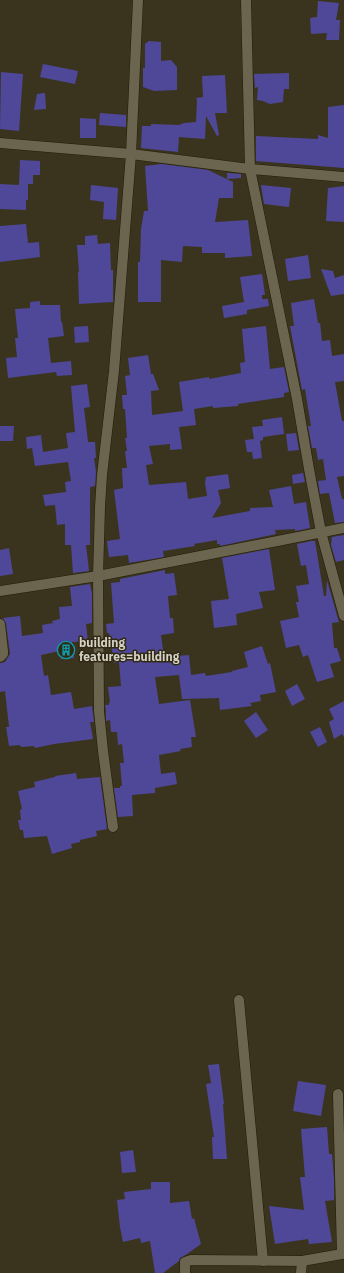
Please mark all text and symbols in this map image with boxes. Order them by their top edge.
place label: building features=building [79,635,180,664]
building icon: building features=building [56,640,76,660]

